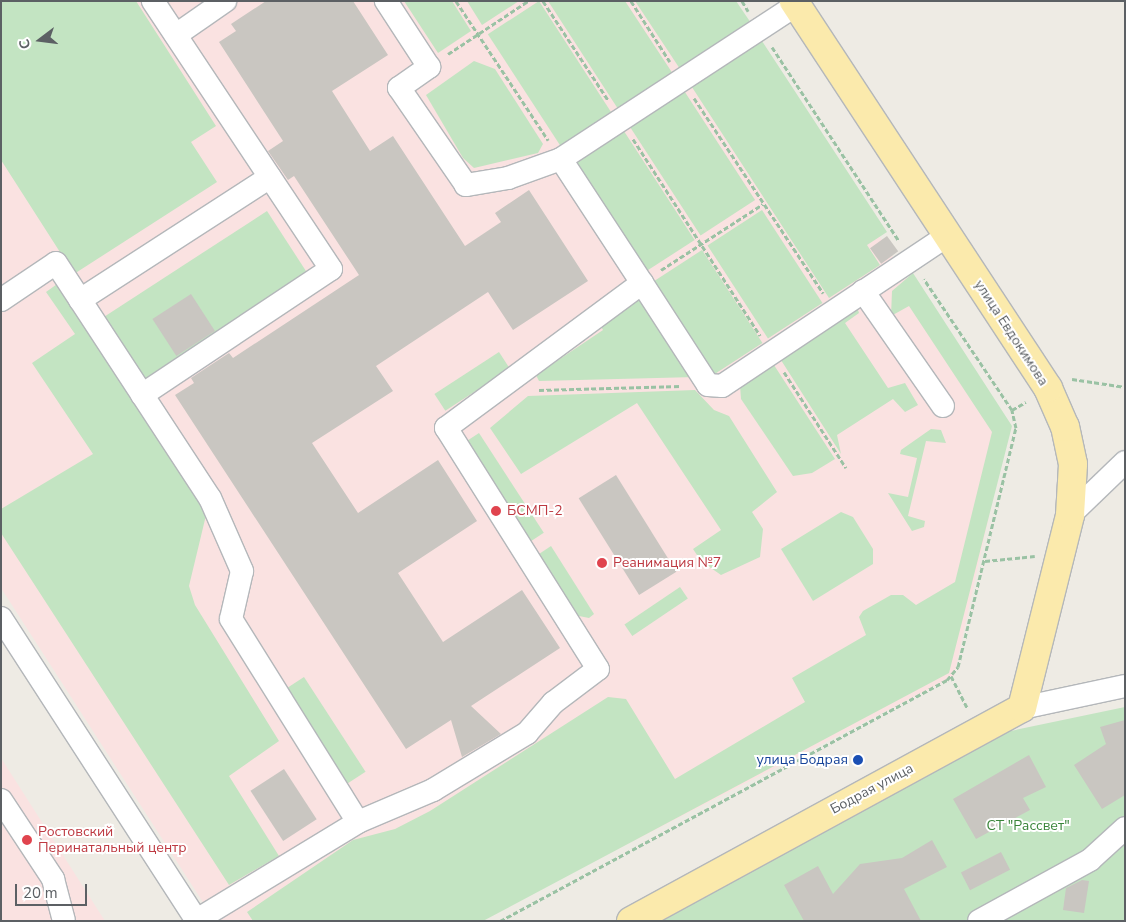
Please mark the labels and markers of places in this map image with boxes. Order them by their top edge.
place label: БСМП-2 [507,503,563,519]
marker: БСМП-2 [489,504,503,518]
place label: Реанимация №7 [613,555,721,571]
marker: Реанимация №7 [595,556,609,570]
place label: улица Бодрая [757,752,848,768]
marker: улица Бодрая [852,754,864,766]
place label: Ростовский Перинатальный центр [38,824,187,856]
marker: Ростовский Перинатальный центр [20,833,34,847]

